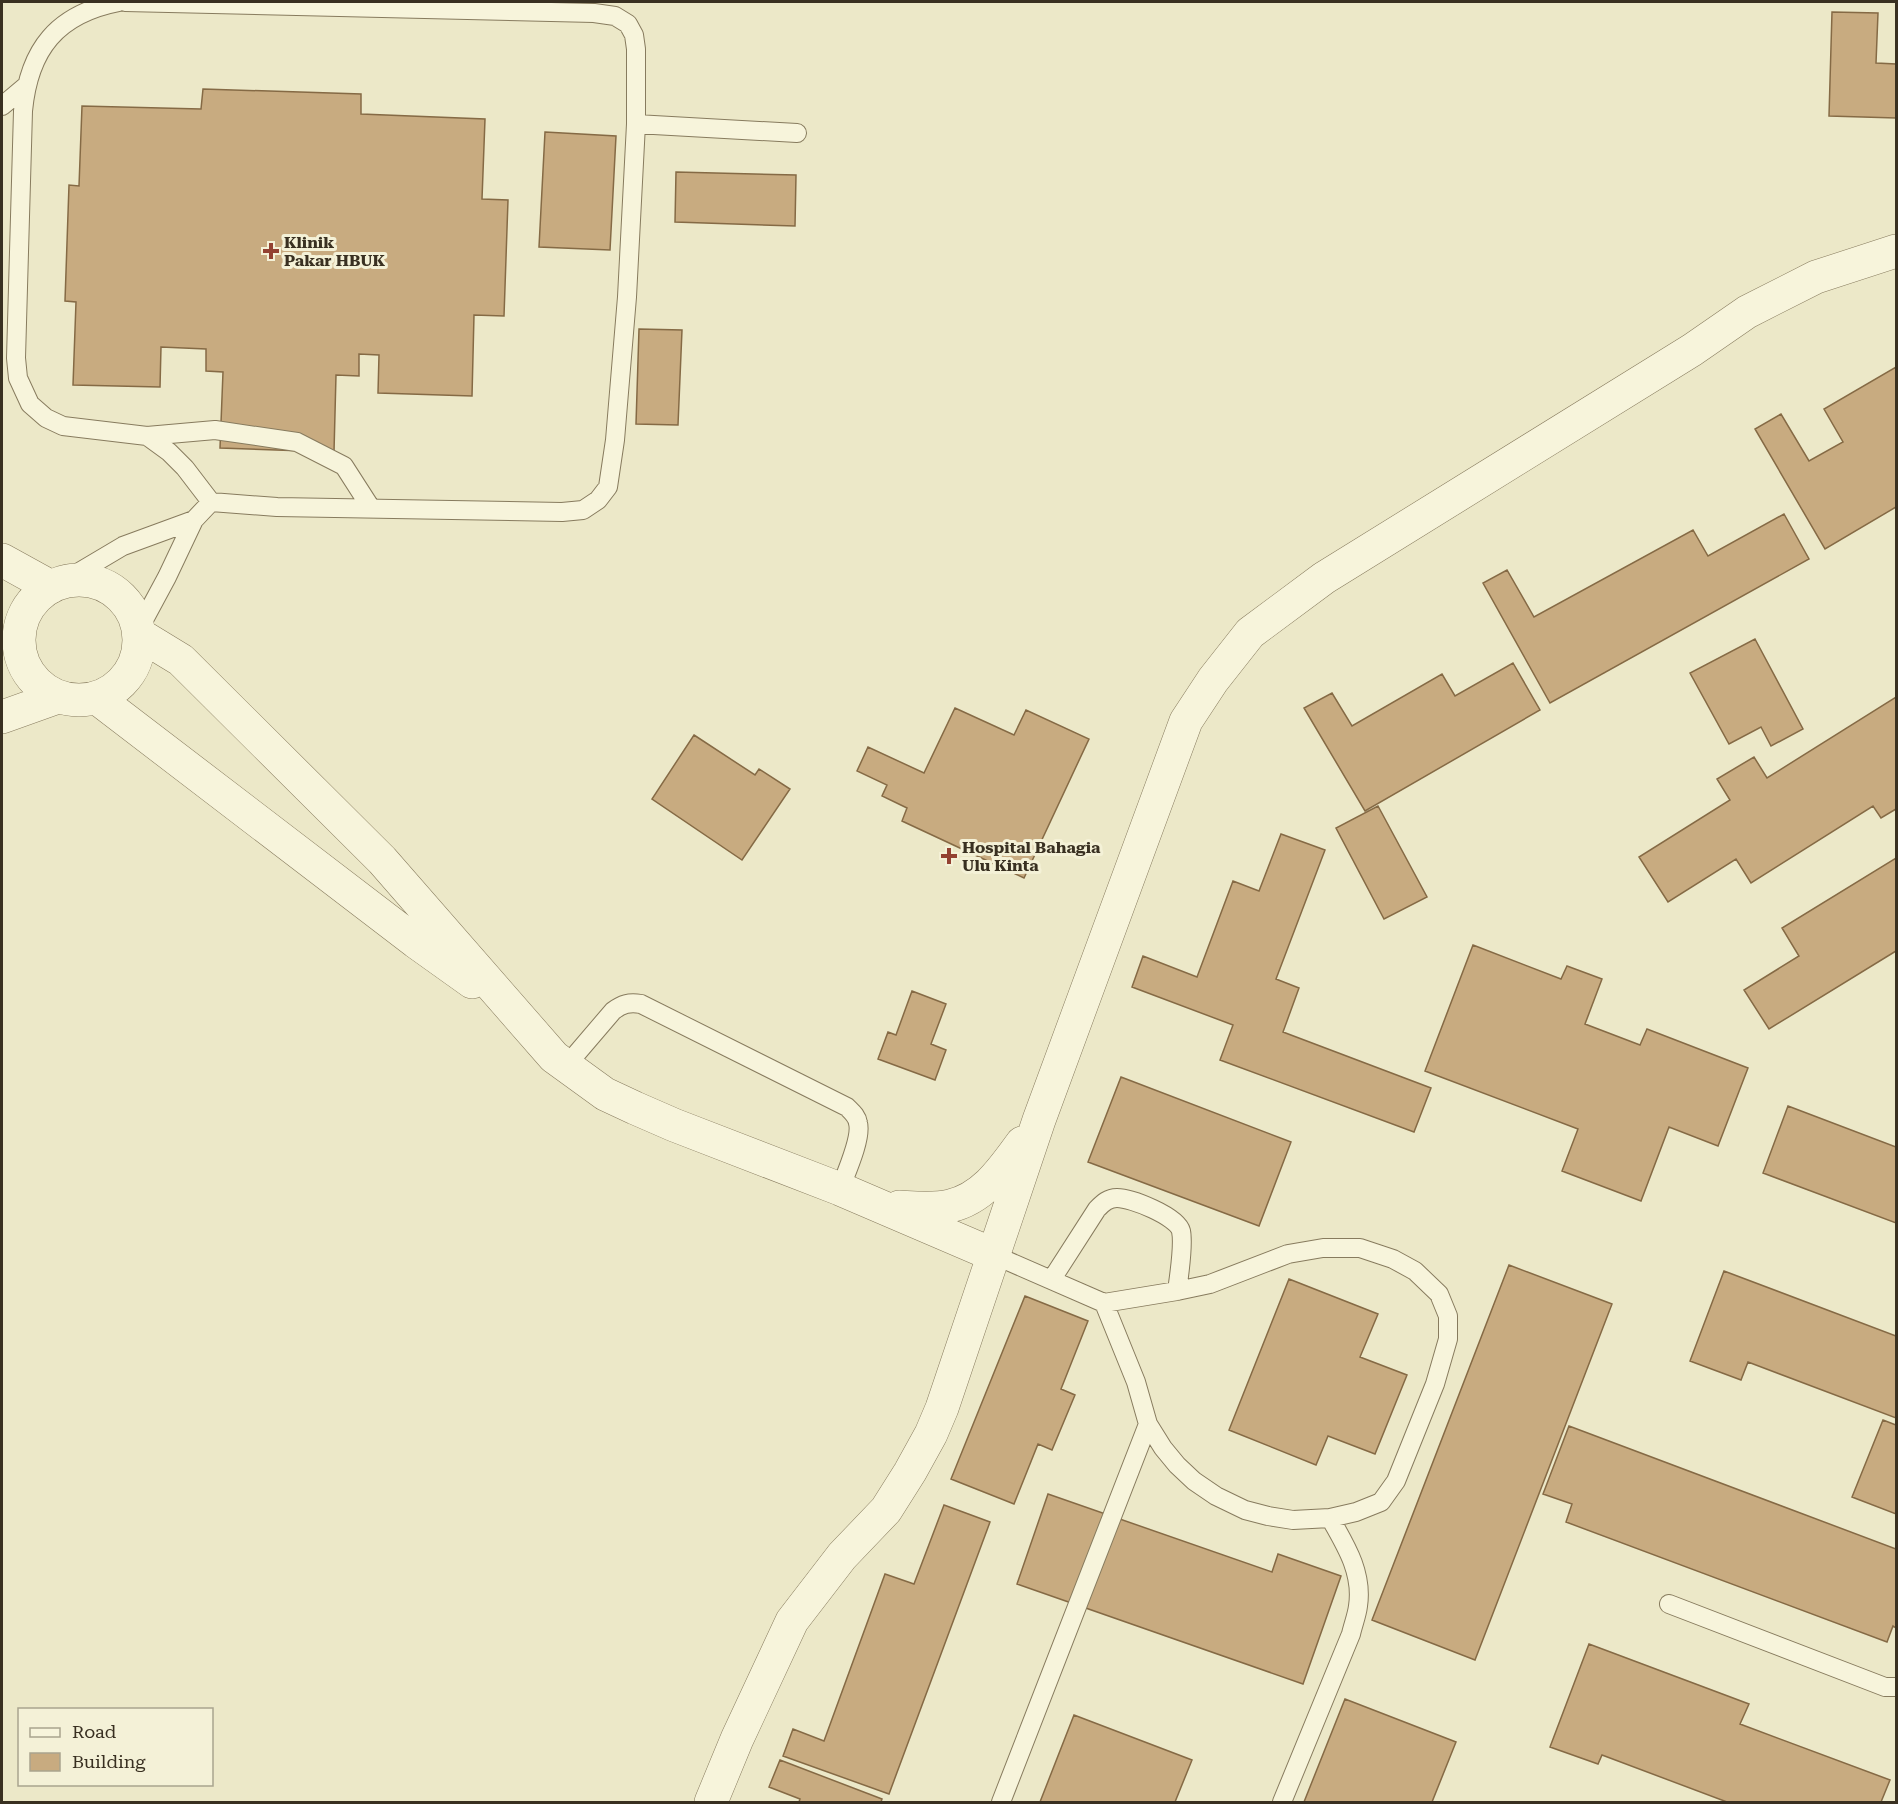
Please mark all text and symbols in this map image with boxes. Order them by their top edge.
place label: Klinik Pakar HBUK [284,233,386,270]
marker: Klinik Pakar HBUK [262,242,280,260]
place label: Hospital Bahagia Ulu Kinta [962,838,1101,875]
marker: Hospital Bahagia Ulu Kinta [940,847,958,865]
legend [18,1708,213,1786]
text: Road [72,1721,117,1742]
text: Building [72,1751,146,1772]

